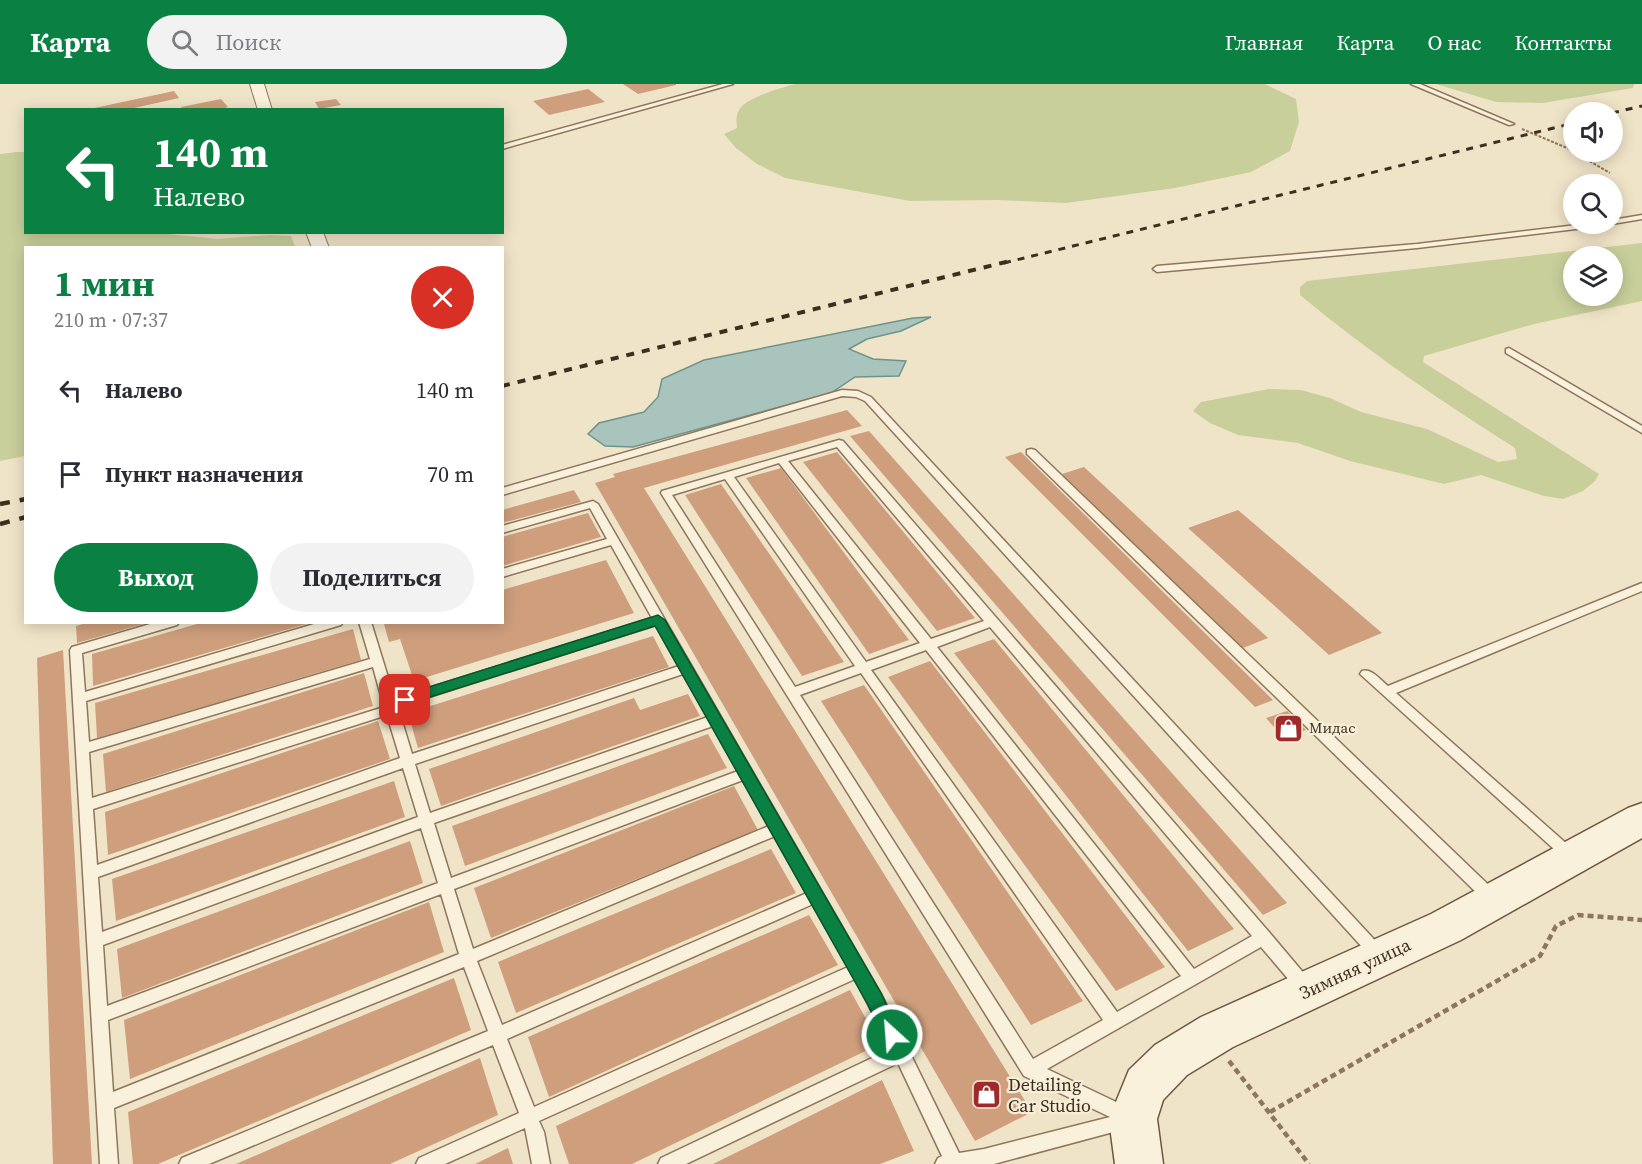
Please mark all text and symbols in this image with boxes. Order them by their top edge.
search box [147,15,567,69]
text: Карта [30,23,111,61]
icon: search [168,26,201,59]
text: Поиск [216,27,281,57]
text: Главная [1225,28,1303,57]
text: Карта [1336,28,1394,57]
text: О нас [1427,28,1481,57]
text: Контакты [1514,28,1612,57]
map controls [1563,102,1623,306]
button: sound [1563,102,1623,162]
text: 140 m [153,123,268,181]
icon: left [54,132,132,210]
button: search [1563,174,1623,234]
text: Налево [153,178,245,215]
button: layers [1563,246,1623,306]
text: 1 мин [54,259,155,308]
button: close [411,266,474,329]
text: 210 m · 07:37 [54,306,168,334]
icon: left [54,374,87,407]
text: Налево [105,375,182,405]
text: 140 m [416,375,474,405]
icon: arrive [54,458,87,491]
text: Пункт назначения [105,459,303,489]
text: 70 m [427,459,474,489]
button: Выход [54,543,258,612]
button: Поделиться [270,543,474,612]
pin [379,674,430,725]
icon: arrive [388,683,421,716]
shop icon: Мидас [1272,712,1304,744]
place label: Мидас [1309,717,1356,738]
street label: Зимняя улица [1295,931,1415,1005]
position arrow [860,1003,924,1067]
place label: Detailing Car Studio [1008,1072,1091,1118]
shop icon: Detailing Car Studio [971,1079,1003,1111]

